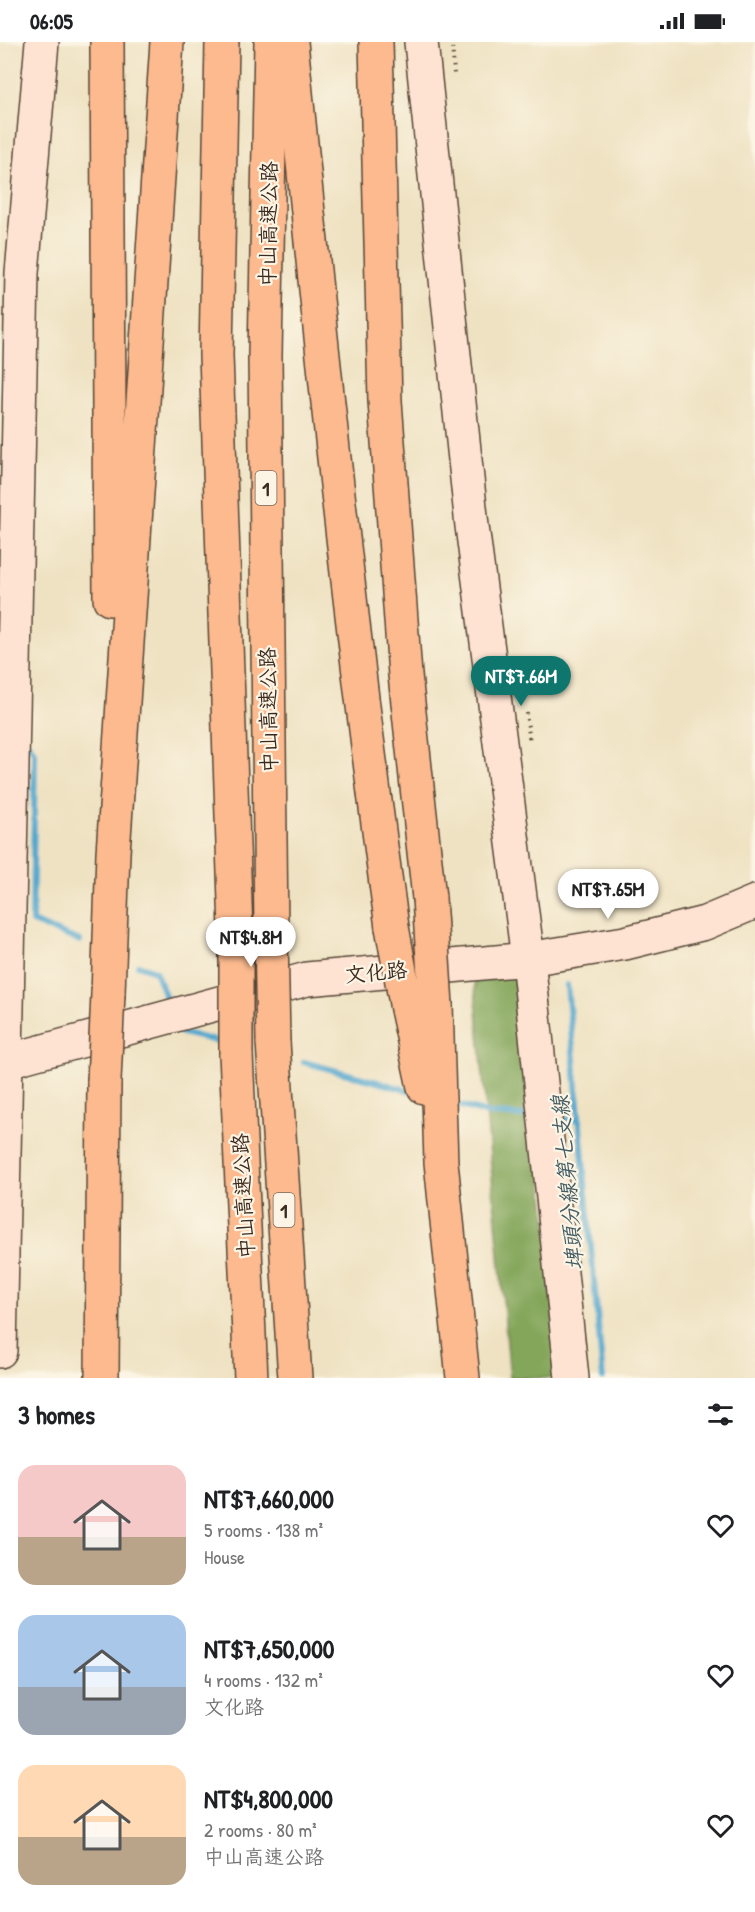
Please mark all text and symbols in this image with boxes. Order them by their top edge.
text: 06:05 [30,6,73,36]
street label: 中山高速公路 [252,161,284,287]
road number: 1 [256,471,276,505]
street label: 中山高速公路 [252,647,284,773]
pin: NT$7.66M [459,656,583,707]
text: NT$7.66M [485,662,557,689]
pin: NT$7.65M [546,869,670,920]
text: NT$7.65M [572,875,644,902]
pin: NT$4.8M [196,917,306,968]
text: NT$4.8M [220,923,282,950]
street label: 文化路 [343,955,409,989]
water label: 埤頭分線第七支線 [544,1093,590,1272]
street label: 中山高速公路 [225,1132,261,1260]
road number: 1 [274,1193,294,1227]
text: 3 homes [18,1397,95,1432]
icon: filters [704,1398,737,1431]
text: NT$7,660,000 [204,1481,334,1516]
icon: home [66,1489,138,1561]
icon: heart [704,1509,737,1542]
text: 5 rooms · 138 m² [204,1516,323,1543]
text: House [204,1543,245,1570]
text: NT$7,650,000 [204,1631,335,1666]
icon: home [66,1639,138,1711]
icon: heart [704,1659,737,1692]
text: 4 rooms · 132 m² [204,1666,323,1693]
text: 文化路 [204,1693,264,1720]
text: NT$4,800,000 [204,1781,333,1816]
icon: home [66,1789,138,1861]
icon: heart [704,1809,737,1842]
text: 2 rooms · 80 m² [204,1816,317,1843]
text: 中山高速公路 [204,1843,324,1870]

